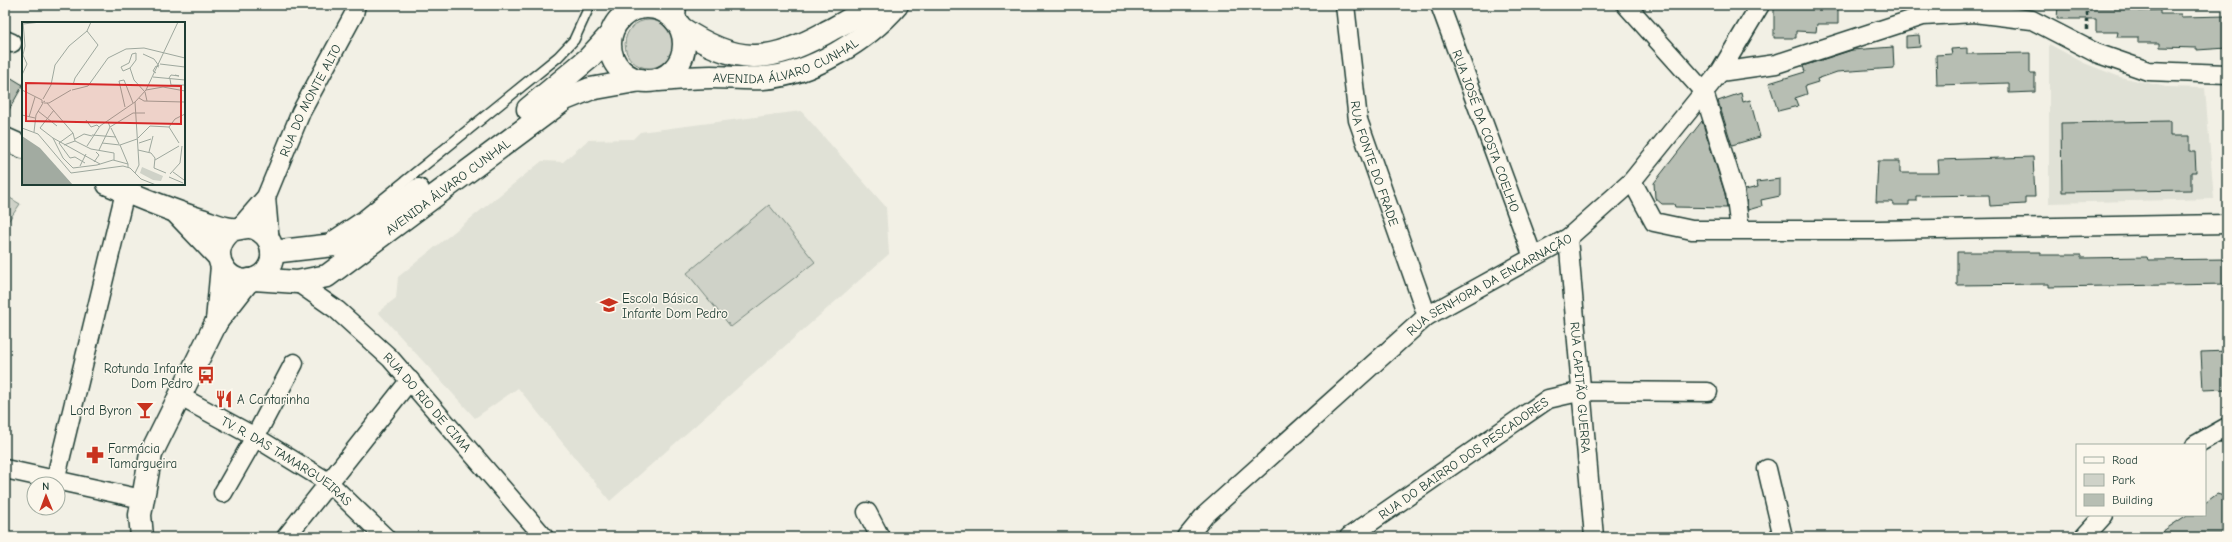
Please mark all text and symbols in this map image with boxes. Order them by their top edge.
inset map [22,22,185,185]
street label: AVENIDA ÁLVARO CUNHAL [713,35,862,86]
street label: RUA DO MONTE ALTO [277,42,344,159]
street label: RUA JOSÉ DA COSTA COELHO [1449,48,1523,214]
street label: RUA FONTE DO FRADE [1348,100,1402,228]
street label: AVENIDA ÁLVARO CUNHAL [382,135,514,238]
street label: RUA SENHORA DA ENCARNAÇÃO [1404,230,1574,339]
place label: Escola Básica Infante Dom Pedro [622,291,728,321]
school or university icon: Escola Básica Infante Dom Pedro [599,295,619,315]
street label: RUA CAPITÃO GUERRA [1567,321,1594,454]
street label: RUA DO RIO DE CIMA [381,349,474,455]
place label: Rotunda Infante Dom Pedro [104,361,193,391]
bus stop icon: Rotunda Infante Dom Pedro [196,365,216,385]
restaurant icon: A Cantarinha [214,389,234,409]
place label: A Cantarinha [237,392,310,407]
street label: RUA DO BAIRRO DOS PESCADORES [1376,394,1551,522]
bar icon: Lord Byron [135,400,155,420]
place label: Lord Byron [70,403,132,418]
street label: TV. R. DAS TAMARGUEIRAS [219,413,355,509]
place label: Farmácia Tamargueira [108,441,177,471]
legend [2076,444,2206,516]
pharmacy icon: Farmácia Tamargueira [85,445,105,465]
text: Road [2112,453,2138,467]
text: Park [2112,473,2135,487]
north arrow [26,476,66,516]
text: N [42,480,50,493]
text: Building [2112,493,2153,507]

